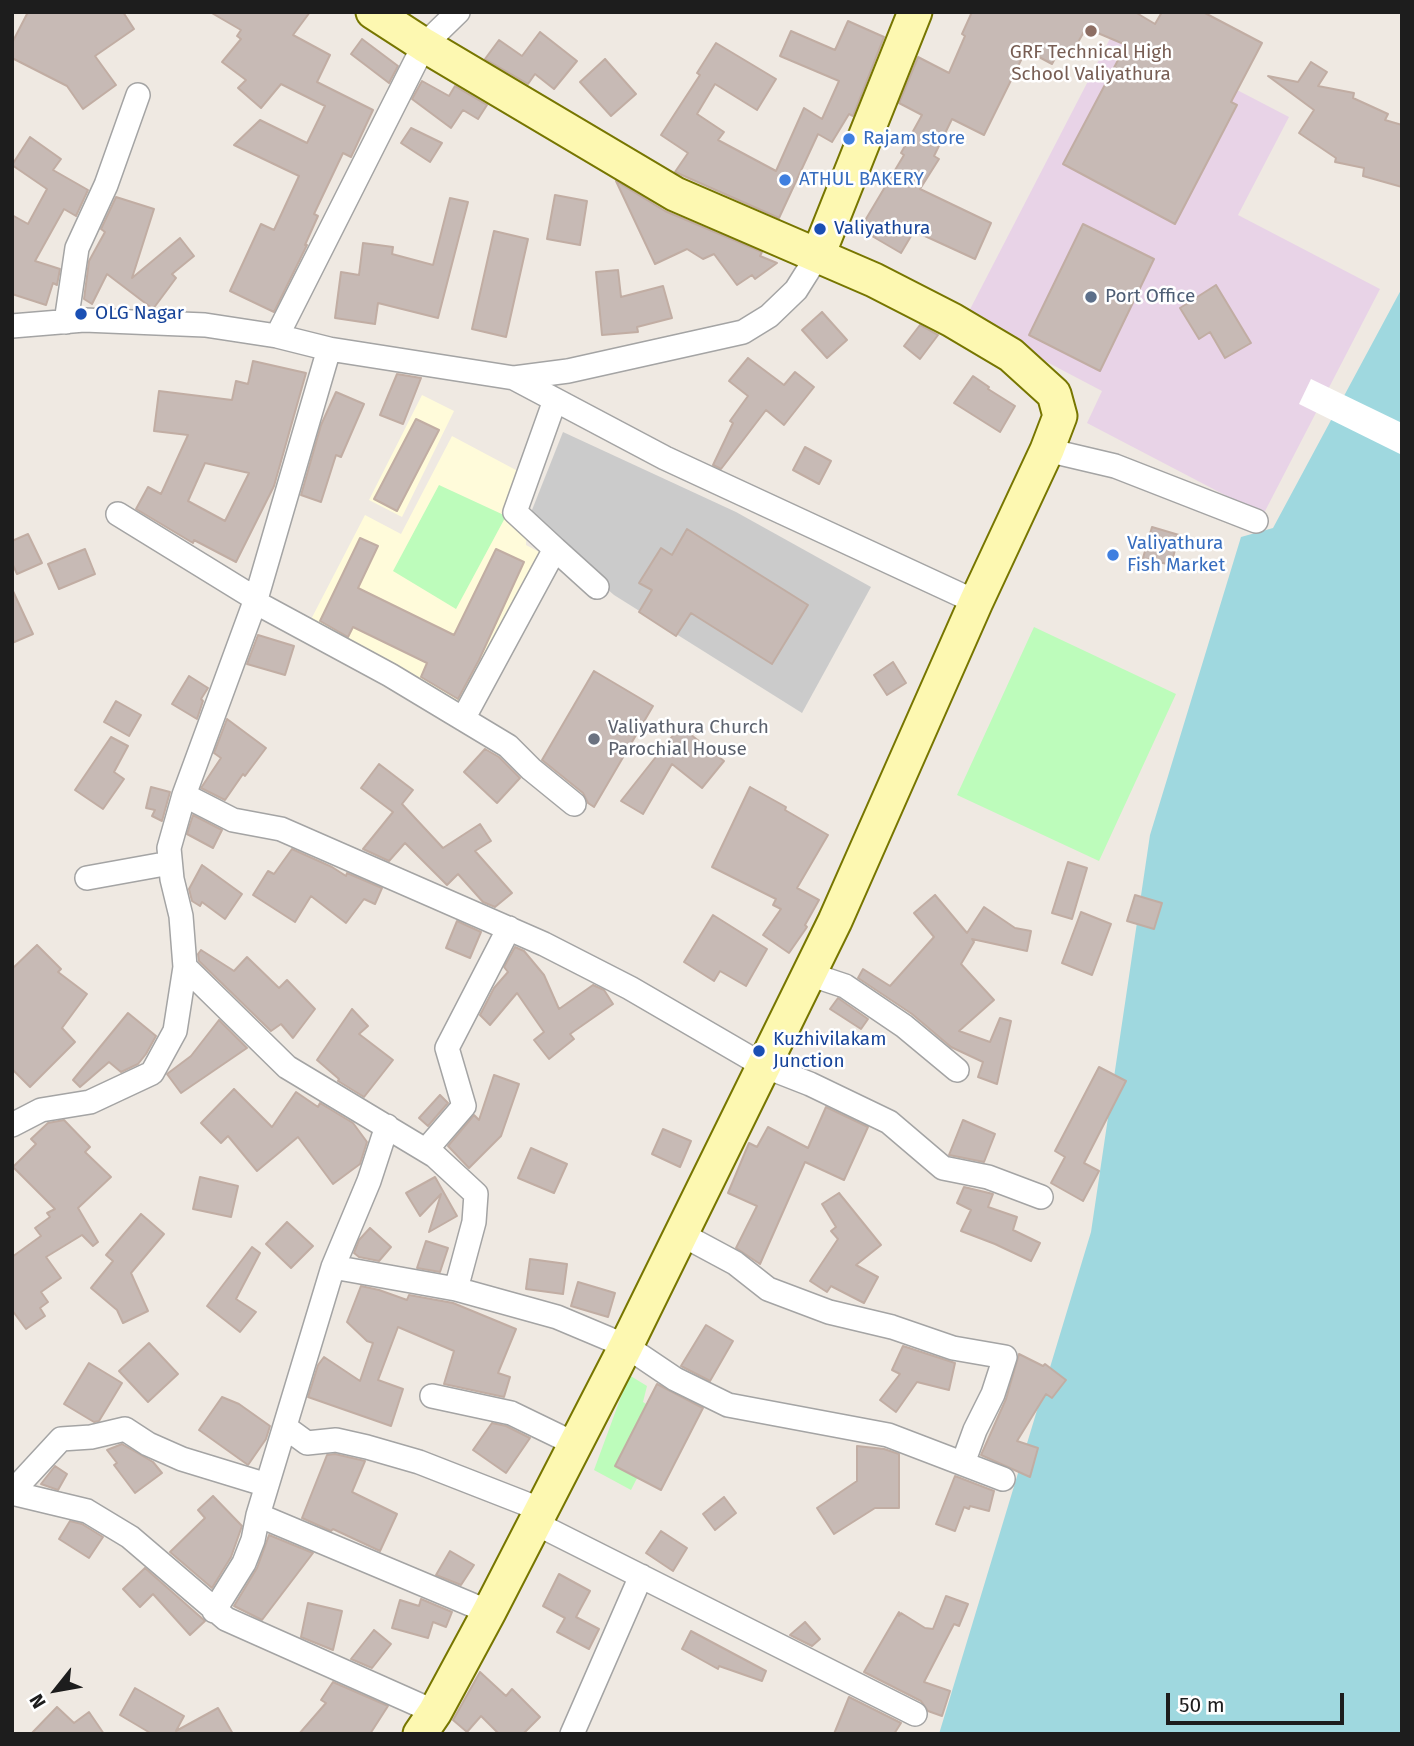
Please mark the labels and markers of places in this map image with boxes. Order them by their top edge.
marker: GRF Technical High School Valiyathura [1083,23,1099,39]
place label: GRF Technical High School Valiyathura [1010,42,1172,86]
place label: Rajam store [863,128,965,150]
marker: Rajam store [841,131,857,147]
place label: ATHUL BAKERY [799,169,924,191]
marker: ATHUL BAKERY [777,172,793,188]
place label: Valiyathura [834,218,930,240]
marker: Valiyathura [812,221,828,237]
place label: Port Office [1105,286,1195,308]
marker: Port Office [1083,289,1099,305]
place label: OLG Nagar [95,303,184,325]
marker: OLG Nagar [73,306,89,322]
place label: Valiyathura Fish Market [1127,533,1225,577]
marker: Valiyathura Fish Market [1105,547,1121,563]
place label: Valiyathura Church Parochial House [608,717,769,761]
marker: Valiyathura Church Parochial House [586,731,602,747]
place label: Kuzhivilakam Junction [773,1029,886,1073]
marker: Kuzhivilakam Junction [751,1043,767,1059]

